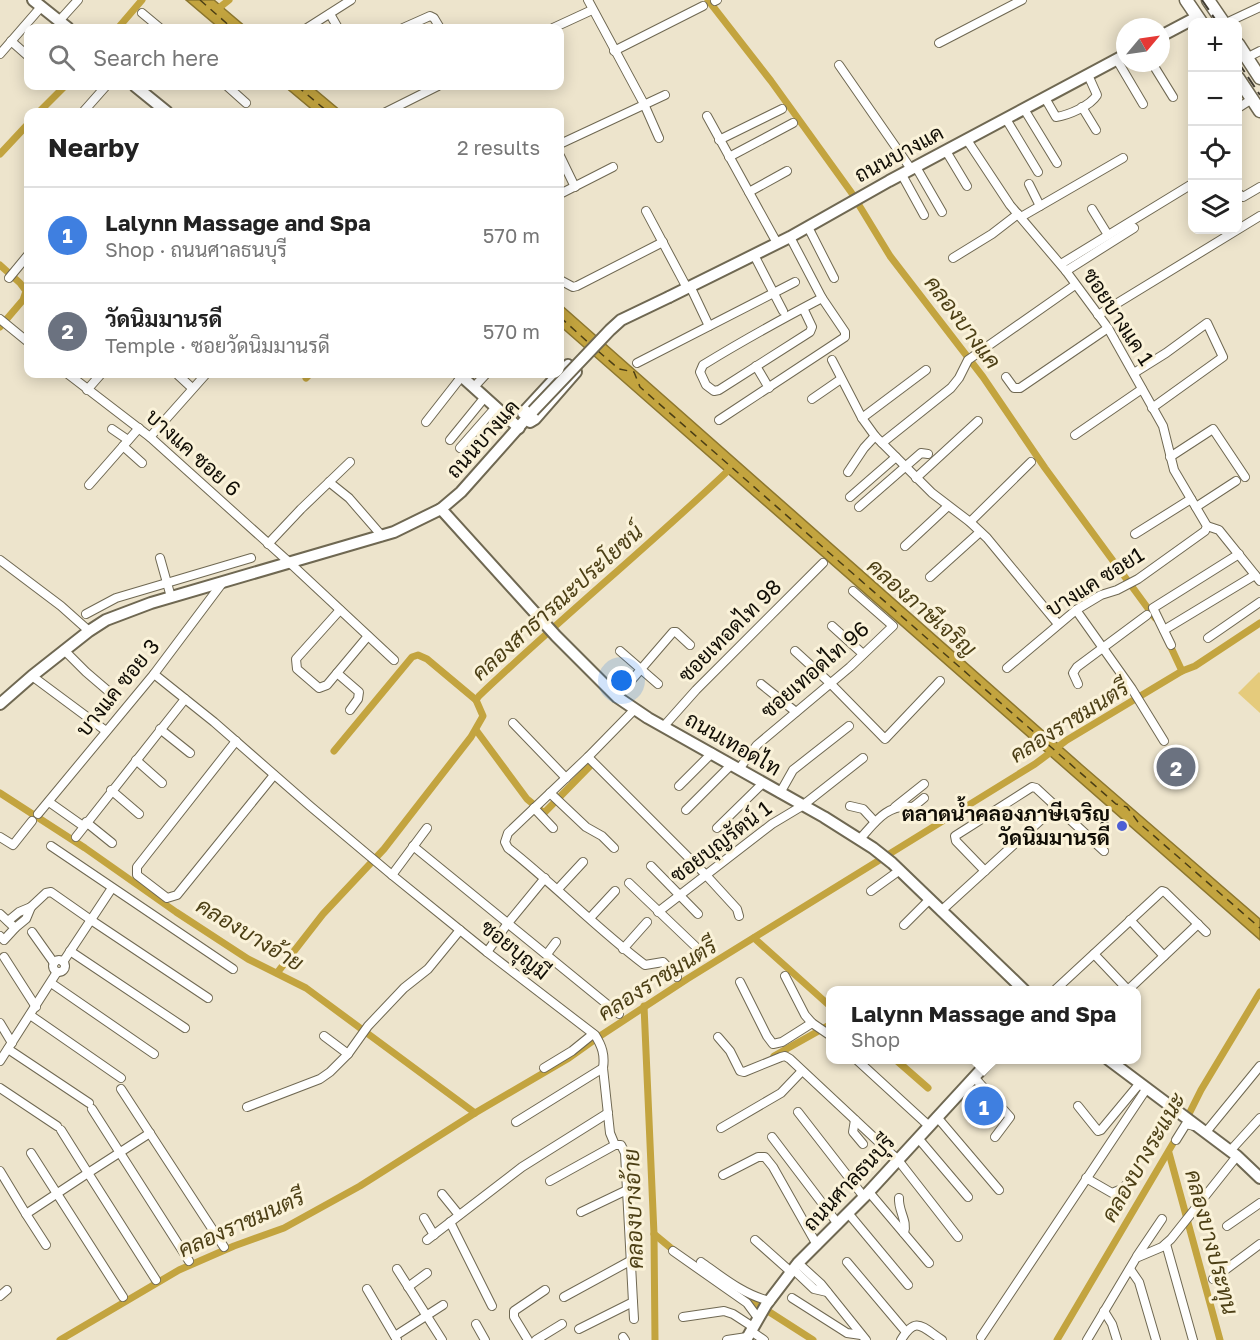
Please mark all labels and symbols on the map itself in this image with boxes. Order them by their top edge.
north arrow [1116,18,1170,72]
street label: ถนนบางแค [850,119,947,187]
street label: ซอยบางแค 1 [1078,263,1160,370]
water label: คลองบางแค [920,270,1007,374]
street label: ถนนบางแค [440,394,524,483]
street label: บางแค ซอย 6 [141,403,246,502]
water label: คลองสาธารณะประโยชน์ [466,516,650,686]
street label: บางแค ซอย1 [1041,541,1148,622]
water label: คลองภาษีเจริญ [861,552,983,662]
street label: ซอยเทอดไท 98 [672,573,786,687]
street label: ซอยเทอดไท 96 [755,615,874,723]
street label: บางแค ซอย 3 [70,633,165,741]
your location [607,666,636,695]
water label: คลองราชมนตรี [1004,672,1135,768]
street label: ถนนเทอดไท [681,705,786,781]
pin: 2 [1156,744,1196,789]
street label: ซอยบุญรัตน์ 1 [665,795,777,889]
place label: ตลาดน้ำคลองภาษีเจริญ วัดนิมมานรดี [902,796,1110,850]
marker: ตลาดน้ำคลองภาษีเจริญ วัดนิมมานรดี [1115,819,1129,833]
water label: คลองบางอ้าย [192,891,309,976]
street label: ซอยบุญมี [475,914,555,986]
water label: คลองราชมนตรี [592,930,723,1026]
pin: 1 [964,1084,1004,1128]
water label: คลองบางระแนะ [1095,1087,1191,1226]
street label: ถนนศาลธนบุรี [797,1129,901,1237]
water label: คลองบางอ้าย [617,1148,648,1269]
water label: คลองบางประทุน [1177,1166,1245,1318]
water label: คลองราชมนตรี [174,1182,310,1262]

